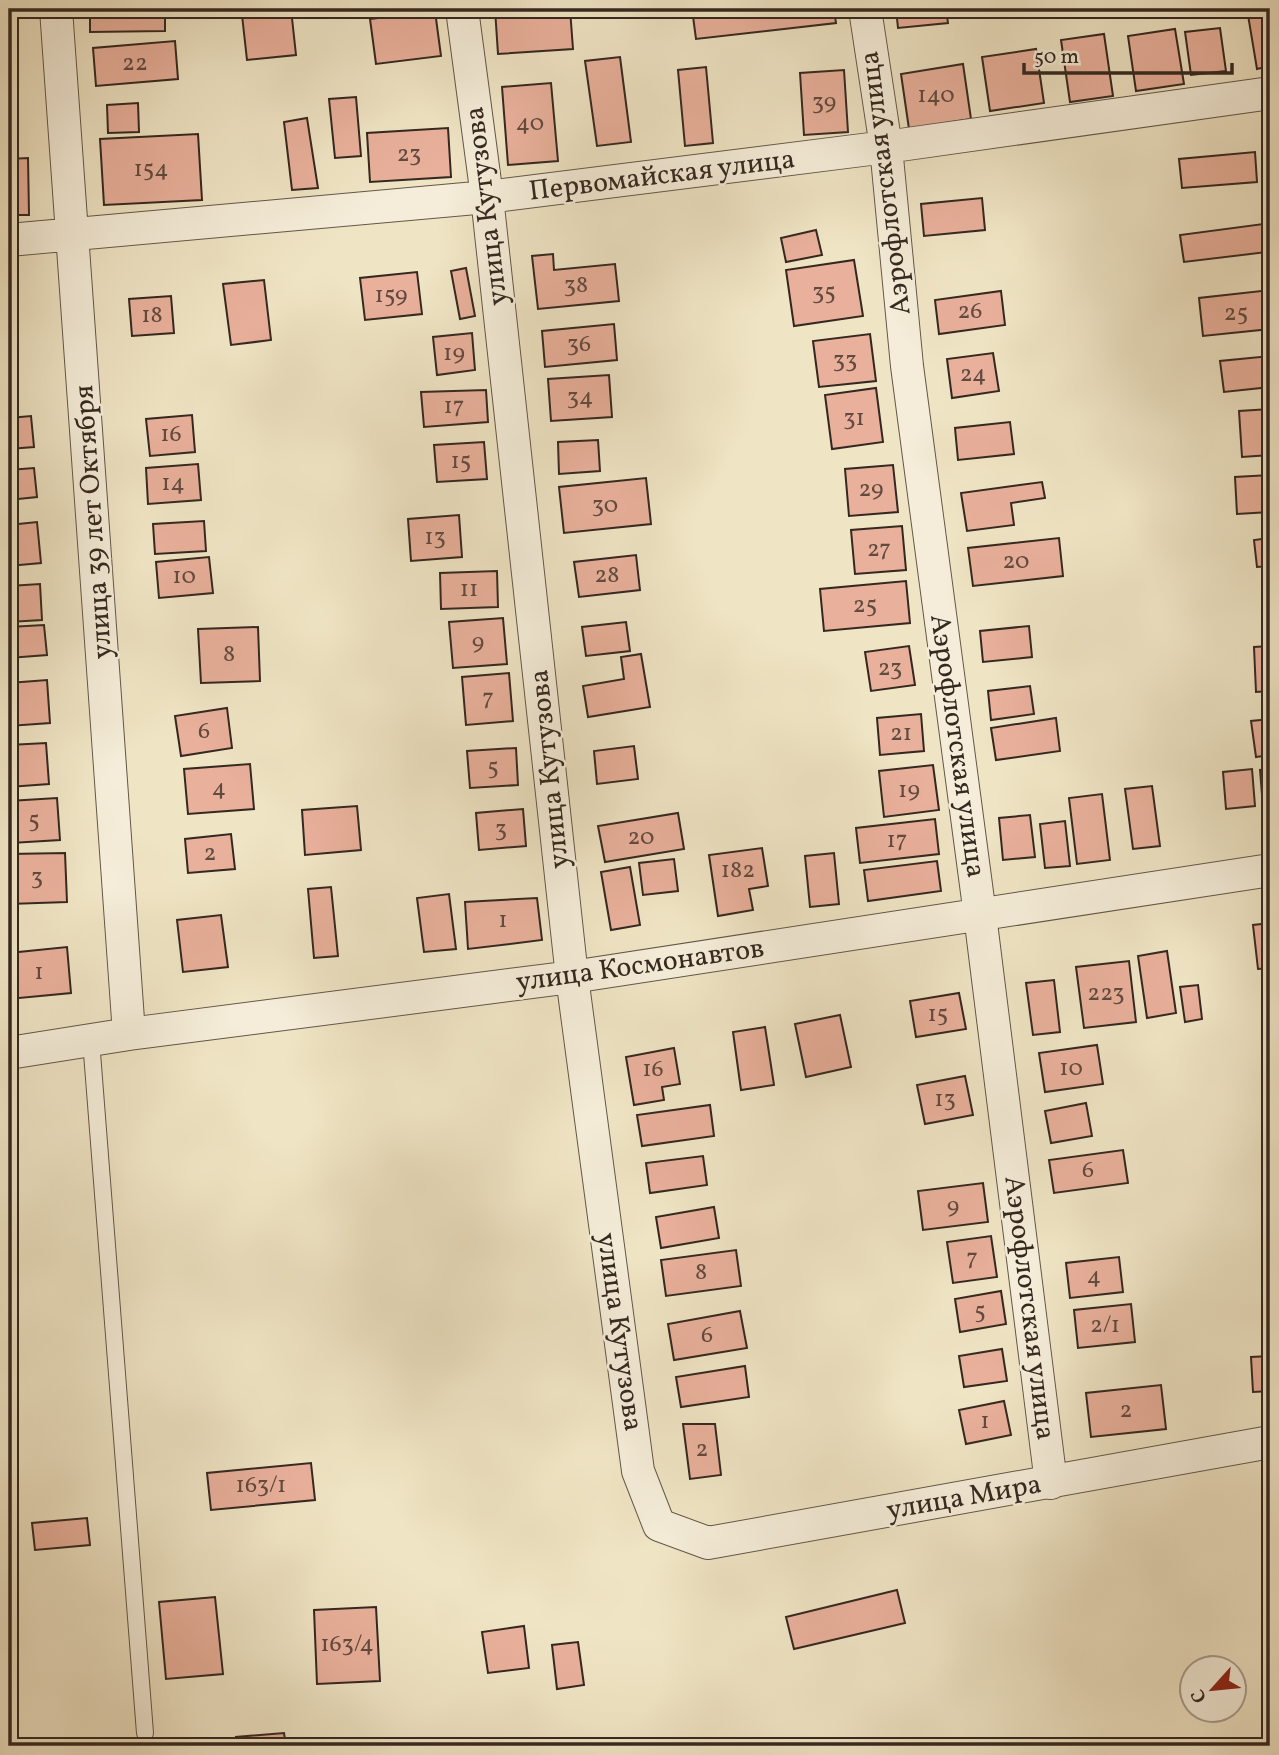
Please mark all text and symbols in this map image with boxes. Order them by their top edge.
scale bar [1024,32,1232,76]
text: 50 m [1034,43,1079,72]
house number: 22 [122,47,148,81]
street label: Аэрофлотская улица [850,49,922,317]
house number: 140 [917,79,955,113]
house number: 39 [812,86,836,120]
street label: улица Кутузова [455,104,519,308]
house number: 40 [516,107,544,141]
house number: 23 [397,138,421,172]
street label: Первомайская улица [527,140,797,212]
house number: 154 [133,153,169,187]
house number: 38 [564,269,588,303]
house number: 35 [812,276,836,310]
house number: 159 [375,279,407,313]
house number: 26 [957,295,983,329]
house number: 25 [1224,297,1248,331]
house number: 18 [141,299,163,333]
house number: 36 [567,328,591,362]
house number: 19 [443,337,465,371]
house number: 33 [833,344,857,378]
house number: 24 [960,358,986,392]
house number: 34 [567,381,593,415]
street label: улица 39 лет Октября [65,384,123,660]
house number: 17 [444,390,464,424]
house number: 31 [843,402,865,436]
house number: 16 [160,418,182,452]
house number: 15 [451,445,471,479]
house number: 14 [161,467,185,501]
house number: 29 [858,473,884,507]
house number: 30 [592,489,618,523]
house number: 13 [424,521,446,555]
house number: 27 [867,533,891,567]
house number: 20 [1002,545,1030,579]
house number: 28 [594,559,620,593]
house number: 10 [172,560,196,594]
house number: 11 [460,573,478,607]
house number: 25 [853,589,877,623]
street label: Аэрофлотская улица [919,612,995,880]
house number: 9 [472,626,484,660]
house number: 8 [223,638,235,672]
house number: 23 [878,652,902,686]
street label: улица Кутузова [520,667,580,871]
house number: 7 [482,682,494,716]
house number: 6 [198,715,210,749]
house number: 21 [890,717,912,751]
house number: 5 [487,751,499,785]
house number: 4 [212,772,226,806]
house number: 19 [898,774,920,808]
house number: 5 [28,804,40,838]
house number: 3 [495,813,507,847]
house number: 20 [627,821,655,855]
house number: 17 [887,824,907,858]
house number: 2 [204,837,216,871]
house number: 182 [721,854,755,888]
house number: 3 [31,861,43,895]
house number: 1 [498,904,508,938]
street label: улица Космонавтов [513,929,767,1003]
house number: 1 [34,956,44,990]
house number: 223 [1087,977,1125,1011]
house number: 15 [928,998,948,1032]
house number: 10 [1059,1052,1083,1086]
house number: 16 [642,1053,664,1087]
house number: 13 [934,1083,956,1117]
house number: 6 [1082,1154,1094,1188]
street label: Аэрофлотская улица [993,1174,1065,1442]
house number: 9 [947,1190,959,1224]
street label: улица Кутузова [586,1230,652,1434]
house number: 7 [966,1242,978,1276]
house number: 8 [695,1256,707,1290]
house number: 4 [1087,1260,1101,1294]
house number: 5 [974,1295,986,1329]
house number: 2/1 [1090,1309,1120,1343]
house number: 6 [701,1319,713,1353]
house number: 2 [1120,1394,1132,1428]
house number: 1 [980,1405,990,1439]
house number: 2 [696,1433,708,1467]
street label: улица Мира [883,1465,1045,1531]
house number: 163/1 [236,1469,286,1503]
house number: 163/4 [320,1628,374,1662]
north arrow [1178,1654,1248,1724]
text: С [1185,1684,1214,1707]

